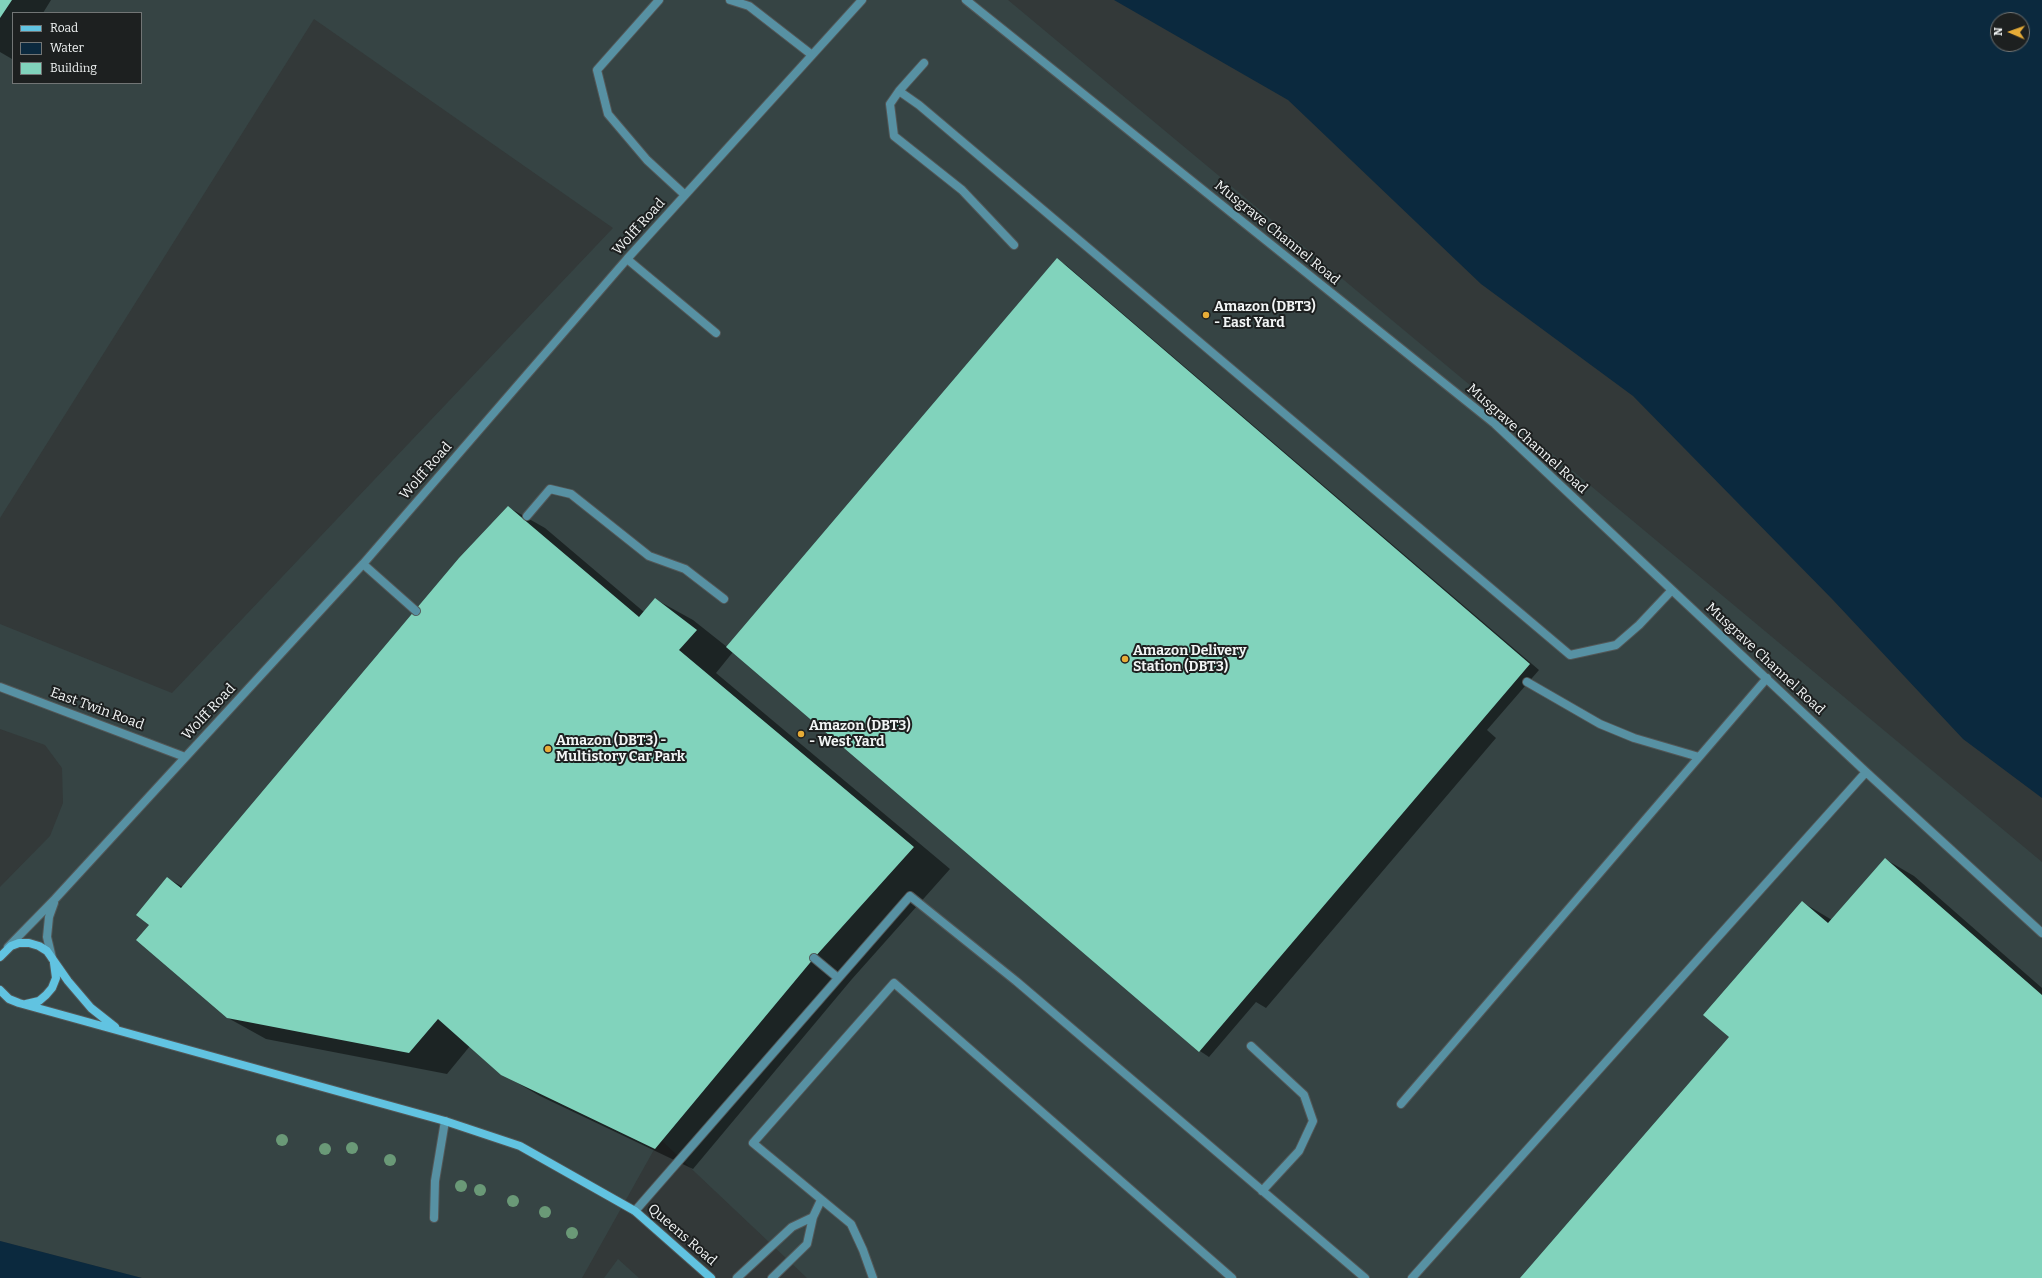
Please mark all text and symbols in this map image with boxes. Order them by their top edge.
legend [12,12,142,84]
north arrow [1990,12,2030,52]
text: Road [50,21,78,35]
text: N [1992,27,2005,36]
text: Water [50,41,84,55]
text: Building [50,61,97,75]
street label: Musgrave Channel Road [1211,177,1343,289]
street label: Wolff Road [609,195,669,259]
place label: Amazon (DBT3) - East Yard [1214,299,1316,332]
marker: Amazon (DBT3) - East Yard [1201,310,1211,320]
street label: Musgrave Channel Road [1463,380,1591,498]
street label: Wolff Road [396,439,456,503]
street label: Musgrave Channel Road [1702,600,1828,718]
place label: Amazon Delivery Station (DBT3) [1133,643,1247,676]
marker: Amazon Delivery Station (DBT3) [1120,654,1130,664]
street label: Wolff Road [179,680,239,744]
street label: East Twin Road [48,684,146,734]
place label: Amazon (DBT3) - West Yard [809,718,911,750]
marker: Amazon (DBT3) - West Yard [796,729,806,739]
place label: Amazon (DBT3) - Multistory Car Park [556,733,685,766]
marker: Amazon (DBT3) - Multistory Car Park [543,744,553,754]
street label: Queens Road [644,1201,720,1269]

